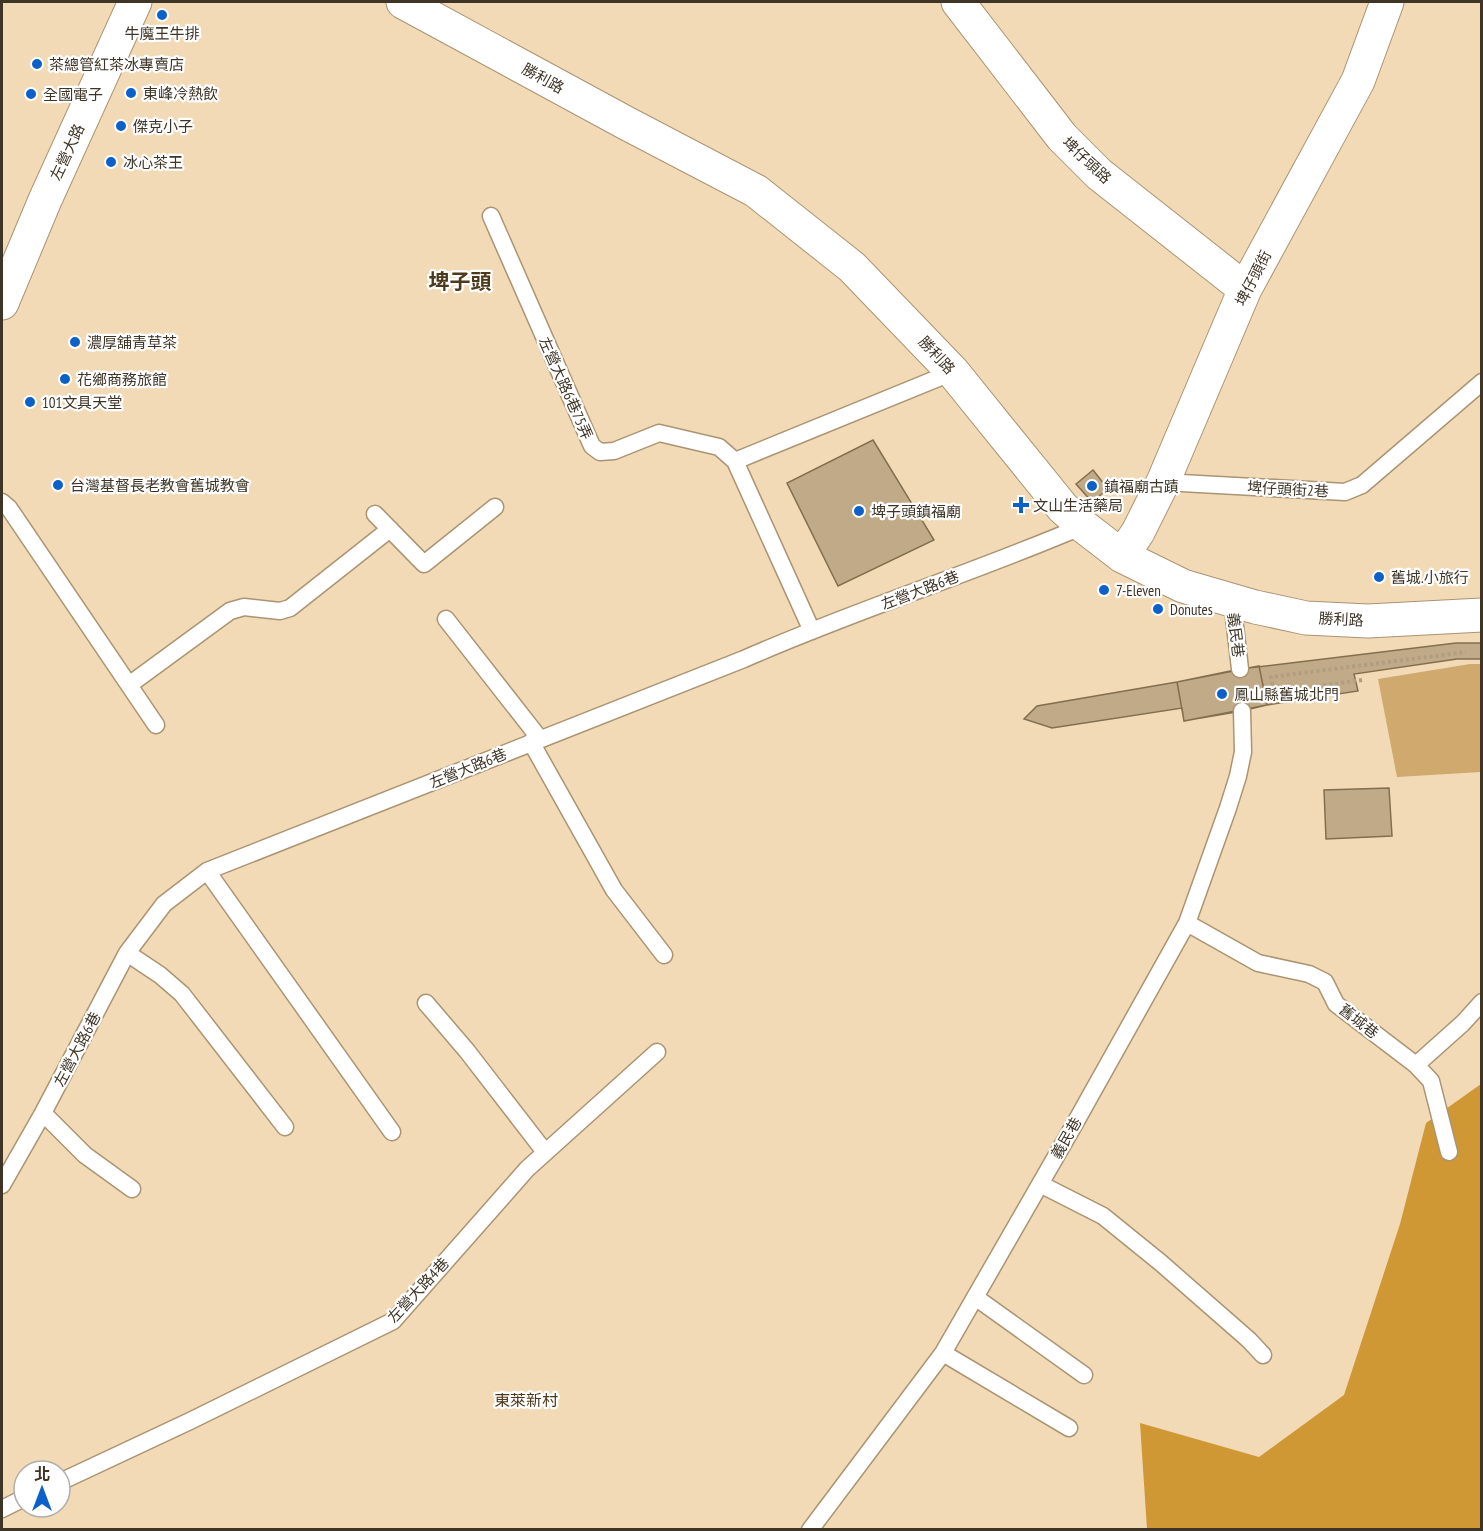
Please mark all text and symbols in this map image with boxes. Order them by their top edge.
marker: 牛魔王牛排 [155,8,169,22]
place label: 牛魔王牛排 [124,24,200,43]
place label: 茶總管紅茶冰專賣店 [49,55,184,74]
marker: 茶總管紅茶冰專賣店 [30,57,44,71]
street label: 勝利路 [519,59,567,97]
place label: 東峰冷熱飲 [143,84,218,103]
place label: 全國電子 [43,85,103,104]
marker: 東峰冷熱飲 [124,86,138,100]
marker: 全國電子 [24,87,38,101]
place label: 傑克小子 [133,117,193,136]
marker: 傑克小子 [114,119,128,133]
street label: 左營大路 [46,121,88,183]
street label: 埤仔頭路 [1059,133,1115,187]
place label: 冰心茶王 [123,153,183,172]
marker: 冰心茶王 [104,155,118,169]
street label: 埤仔頭街 [1231,247,1275,309]
district label: 埤子頭 [429,268,492,295]
street label: 勝利路 [915,332,959,378]
place label: 濃厚舖青草茶 [87,333,177,352]
street label: 左營大路6巷75弄 [535,334,597,442]
marker: 濃厚舖青草茶 [68,335,82,349]
place label: 花鄉商務旅館 [77,370,167,389]
marker: 花鄉商務旅館 [58,372,72,386]
place label: 101文具天堂 [42,393,122,412]
marker: 101文具天堂 [23,395,37,409]
place label: 台灣基督長老教會舊城教會 [70,476,250,495]
place label: 鎮福廟古蹟 [1104,477,1179,496]
street label: 埤仔頭街2巷 [1247,477,1329,501]
marker: 台灣基督長老教會舊城教會 [51,478,65,492]
marker: 鎮福廟古蹟 [1085,479,1099,493]
place label: 文山生活藥局 [1033,496,1123,515]
marker: 文山生活藥局 [1014,498,1028,512]
place label: 埤子頭鎮福廟 [871,502,961,521]
marker: 埤子頭鎮福廟 [852,504,866,518]
street label: 左營大路6巷 [878,566,962,614]
place label: 舊城.小旅行 [1391,568,1469,587]
marker: 舊城.小旅行 [1372,570,1386,584]
place label: 7-Eleven [1116,581,1161,600]
marker: 7-Eleven [1097,583,1111,597]
place label: Donutes [1170,600,1213,619]
marker: Donutes [1151,602,1165,616]
street label: 勝利路 [1318,608,1364,630]
street label: 義民巷 [1224,612,1248,658]
place label: 鳳山縣舊城北門 [1234,685,1339,704]
marker: 鳳山縣舊城北門 [1215,687,1229,701]
street label: 左營大路6巷 [427,744,509,792]
street label: 舊城巷 [1335,1000,1383,1042]
street label: 左營大路6巷 [49,1008,105,1090]
street label: 義民巷 [1047,1114,1085,1162]
street label: 左營大路4巷 [383,1254,453,1326]
district label: 東萊新村 [494,1390,558,1410]
north arrow [12,1459,72,1519]
text: 北 [34,1464,50,1484]

